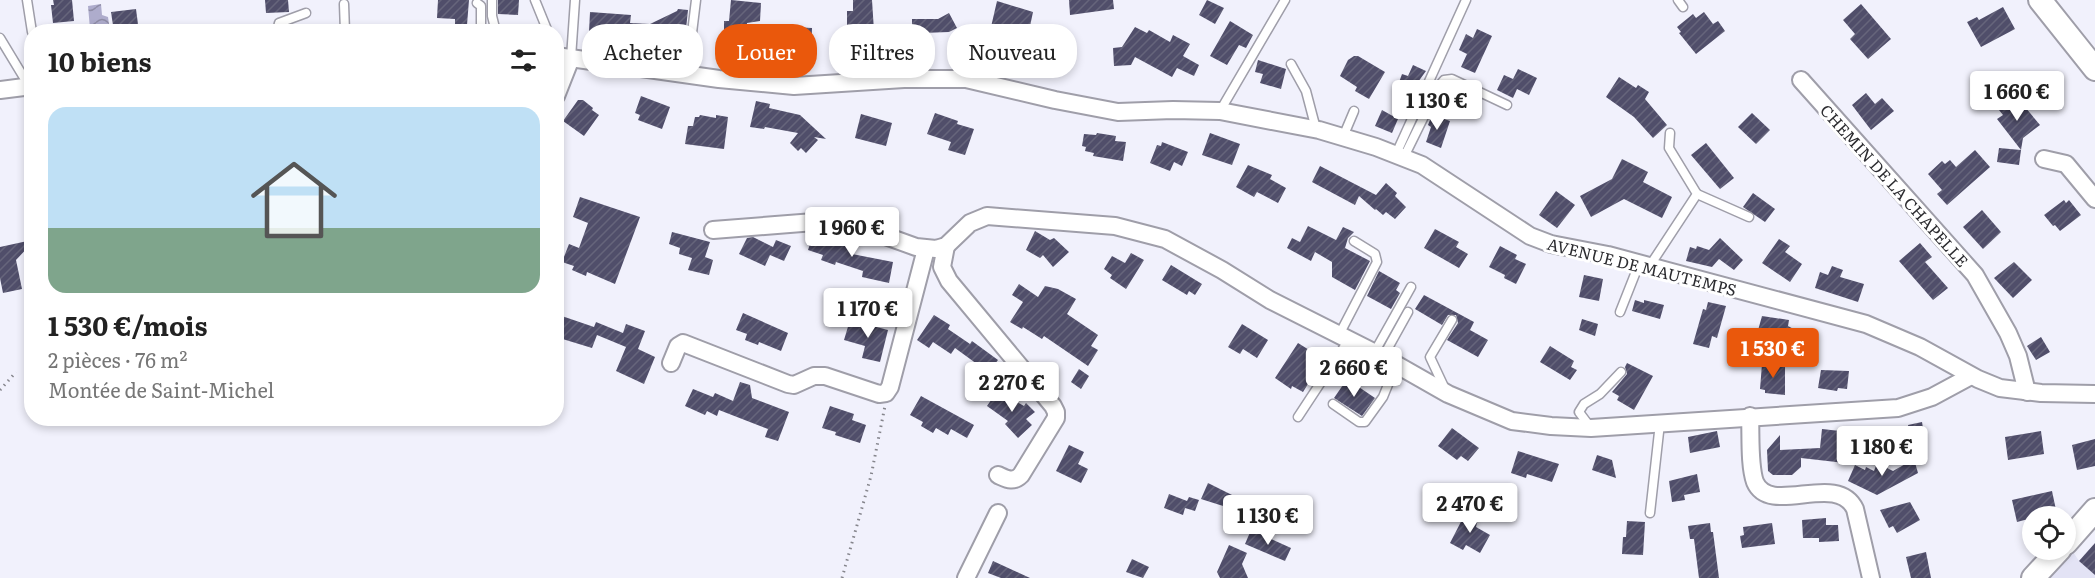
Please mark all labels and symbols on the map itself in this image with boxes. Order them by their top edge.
pin: 1 660 € [1962,71,2072,122]
pin: 1 130 € [1382,80,1492,131]
street label: CHEMIN DE LA CHAPELLE [1815,98,1975,272]
pin: 1 960 € [797,207,907,258]
street label: AVENUE DE MAUTEMPS [1545,231,1739,301]
pin: 1 170 € [813,288,923,339]
pin: 1 530 € [1718,328,1828,379]
pin: 2 660 € [1299,347,1409,398]
pin: 2 270 € [957,362,1067,413]
pin: 1 180 € [1827,426,1937,477]
pin: 2 470 € [1415,483,1525,534]
pin: 1 130 € [1213,495,1323,546]

